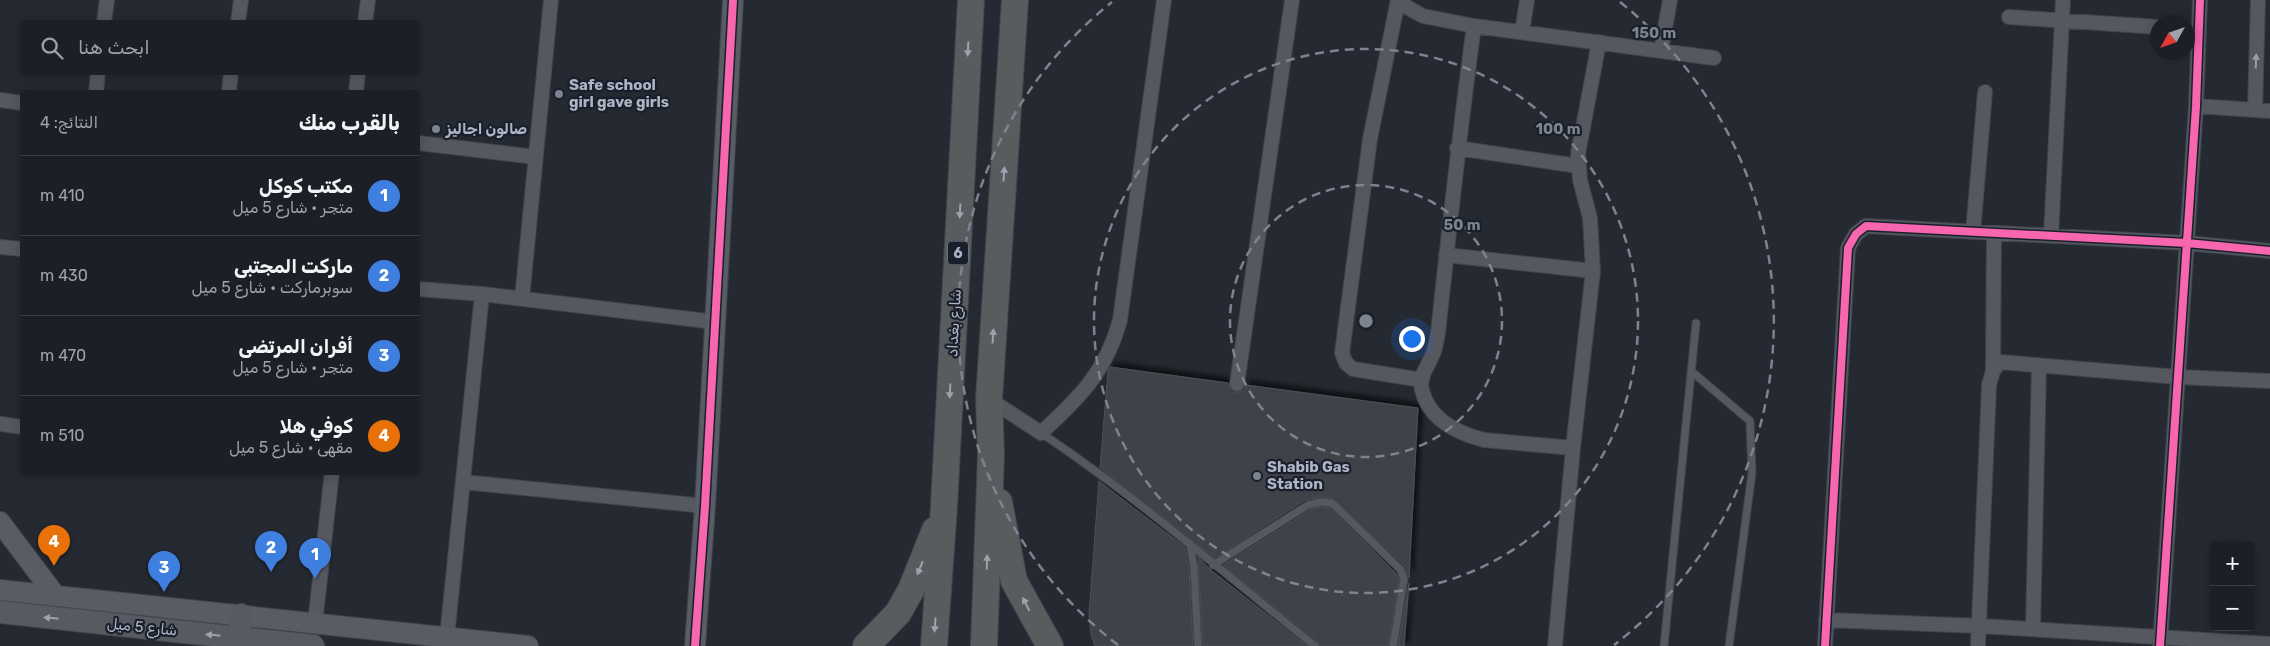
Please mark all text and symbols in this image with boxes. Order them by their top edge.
north arrow [2150,15,2195,60]
search box [20,20,420,75]
text: 150 m [1632,24,1676,42]
icon: search [38,34,66,62]
text: ابحث هنا [78,36,150,59]
one-way arrow [964,41,972,57]
one-way arrow [2253,53,2261,69]
place label: Safe school girl gave girls [569,76,669,111]
marker: Safe school girl gave girls [553,88,565,100]
text: بالقرب منك [299,110,400,135]
text: النتائج: 4 [40,113,98,132]
place label: صالون اجاليز [445,120,527,138]
text: 100 m [1536,120,1580,138]
marker: صالون اجاليز [430,123,442,135]
one-way arrow [1000,166,1008,182]
text: مكتب كوكل [259,175,353,198]
text: 410 m [40,186,85,205]
text: 1 [380,186,388,205]
text: متجر · شارع 5 ميل [233,198,353,217]
one-way arrow [955,203,963,219]
text: 50 m [1444,216,1480,234]
road number: 6 [948,242,968,264]
text: ماركت المجتبى [234,255,353,278]
text: 430 m [40,266,88,285]
text: 2 [379,266,389,285]
text: سوبرماركت · شارع 5 ميل [191,278,353,297]
street label: شارع بغداد [943,288,967,358]
centre of rings [1357,312,1375,330]
your location [1399,326,1425,352]
one-way arrow [989,328,997,344]
text: أفران المرتضى [239,335,353,358]
text: 470 m [40,346,86,365]
text: 3 [379,346,389,365]
text: متجر · شارع 5 ميل [233,358,353,377]
one-way arrow [946,383,954,399]
text: كوفي هلا [280,415,353,438]
text: 510 m [40,426,84,445]
text: 4 [379,426,389,445]
text: مقهى · شارع 5 ميل [229,438,353,457]
place label: Shabib Gas Station [1267,458,1350,493]
marker: Shabib Gas Station [1251,470,1263,482]
pin: 4 [38,525,70,566]
pin: 2 [255,531,287,572]
pin: 1 [299,538,331,579]
map controls [2210,541,2255,631]
button: + [2210,541,2255,586]
pin: 3 [148,551,180,592]
one-way arrow [983,554,991,570]
one-way arrow [915,561,923,575]
button: − [2210,586,2255,631]
one-way arrow [1022,597,1030,611]
one-way arrow [43,614,59,622]
street label: شارع 5 ميل [106,614,178,642]
one-way arrow [931,617,939,633]
one-way arrow [204,630,220,638]

